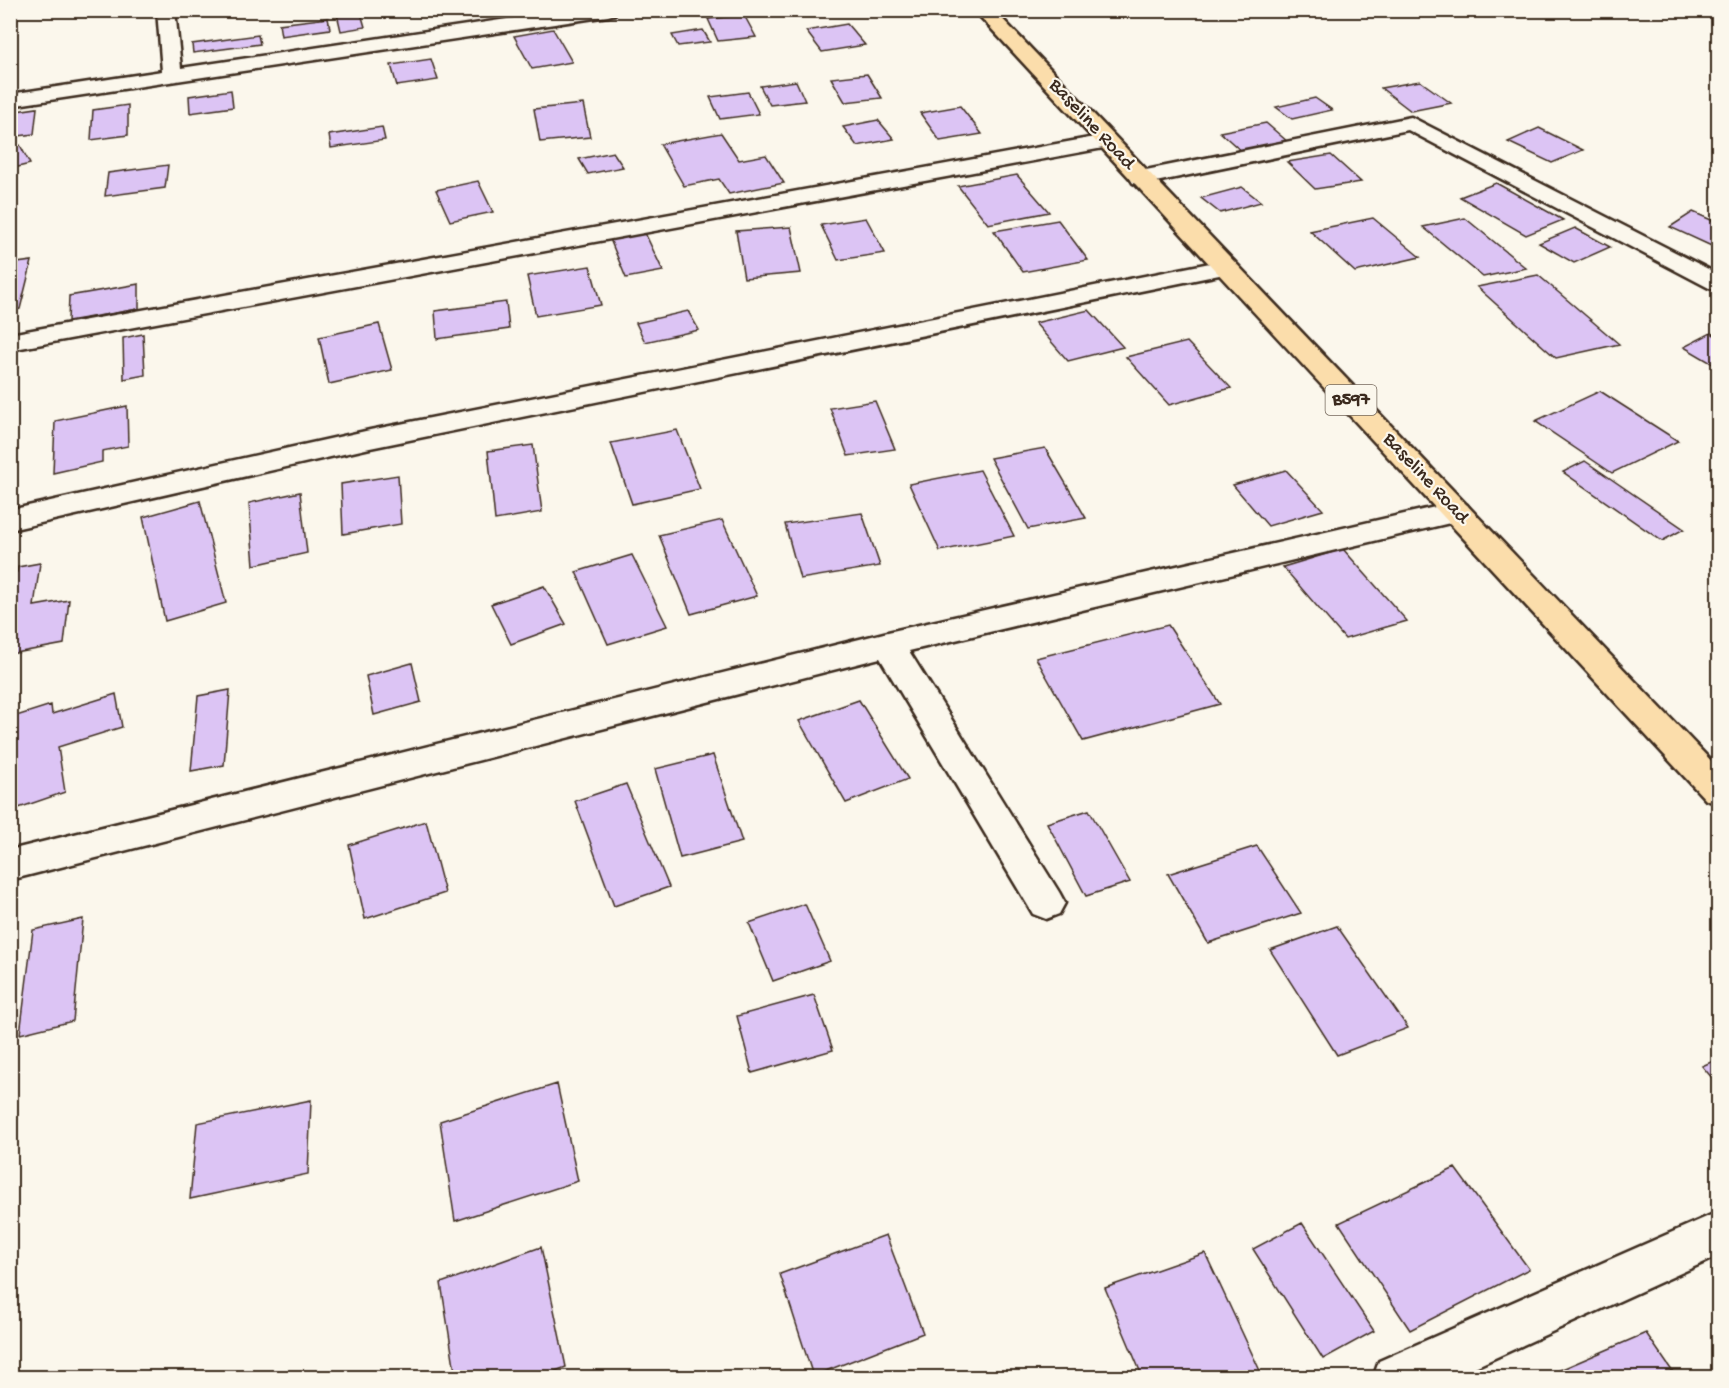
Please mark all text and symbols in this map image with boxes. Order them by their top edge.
street label: Baseline Road [1042,74,1141,177]
road number: B597 [1326,385,1376,415]
street label: Baseline Road [1376,428,1475,531]

